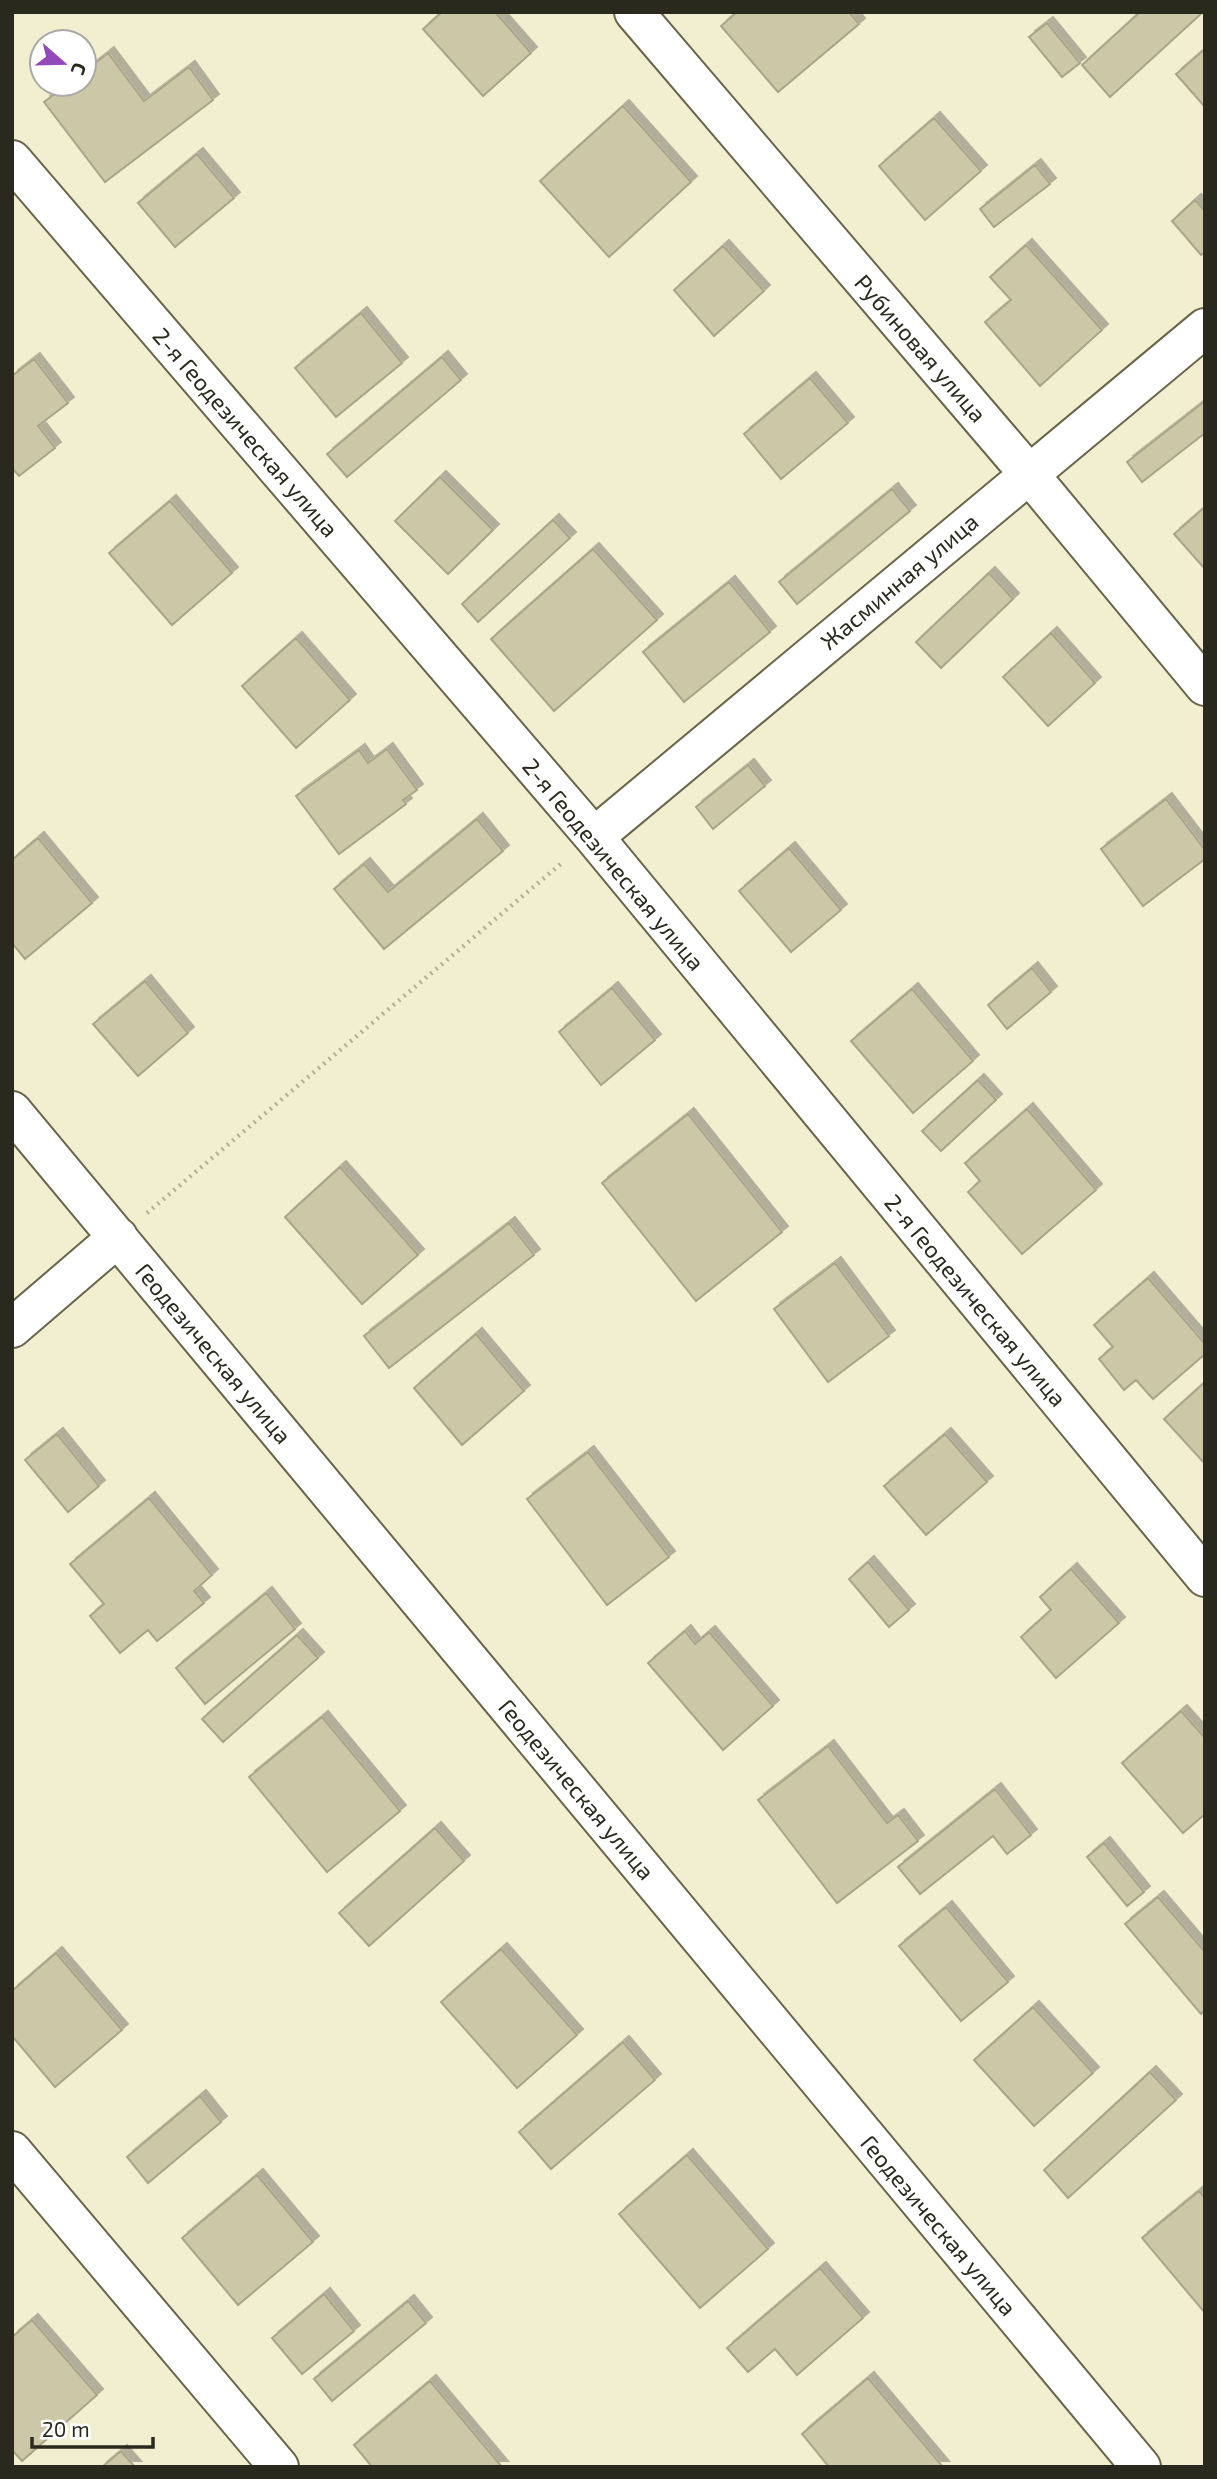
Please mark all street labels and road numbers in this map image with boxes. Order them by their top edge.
street label: Рубиновая улица [849,269,993,428]
street label: 2-я Геодезическая улица [147,322,344,543]
street label: Жасминная улица [815,507,984,656]
street label: 2-я Геодезическая улица [516,752,711,976]
street label: 2-я Геодезическая улица [878,1188,1073,1412]
street label: Геодезическая улица [130,1257,298,1450]
street label: Геодезическая улица [493,1693,661,1886]
street label: Геодезическая улица [855,2129,1023,2322]

